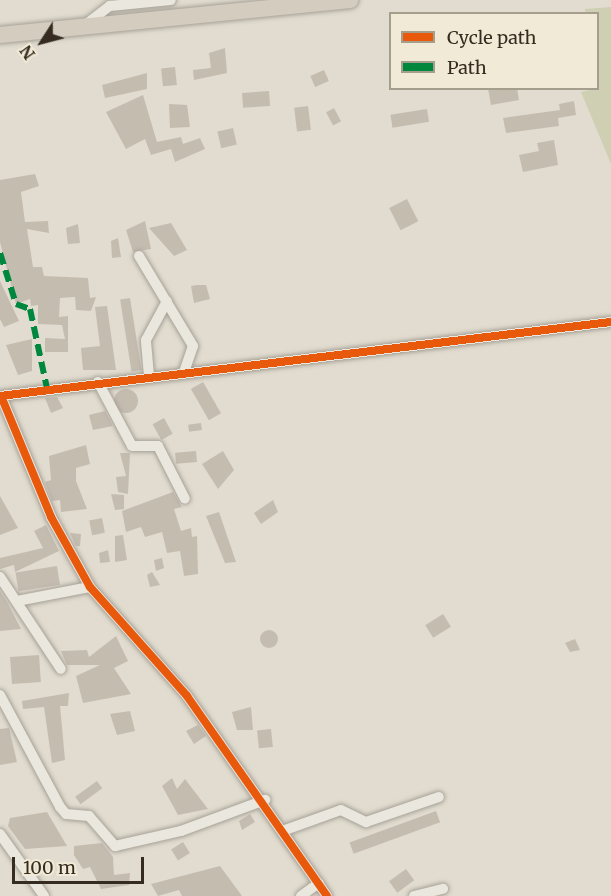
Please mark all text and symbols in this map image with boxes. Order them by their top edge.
north arrow [12,12,72,72]
legend [389,12,599,90]
text: Cycle path [447,26,536,49]
text: N [16,42,39,64]
text: Path [447,56,487,79]
scale bar [15,845,147,883]
text: 100 m [23,856,76,879]

